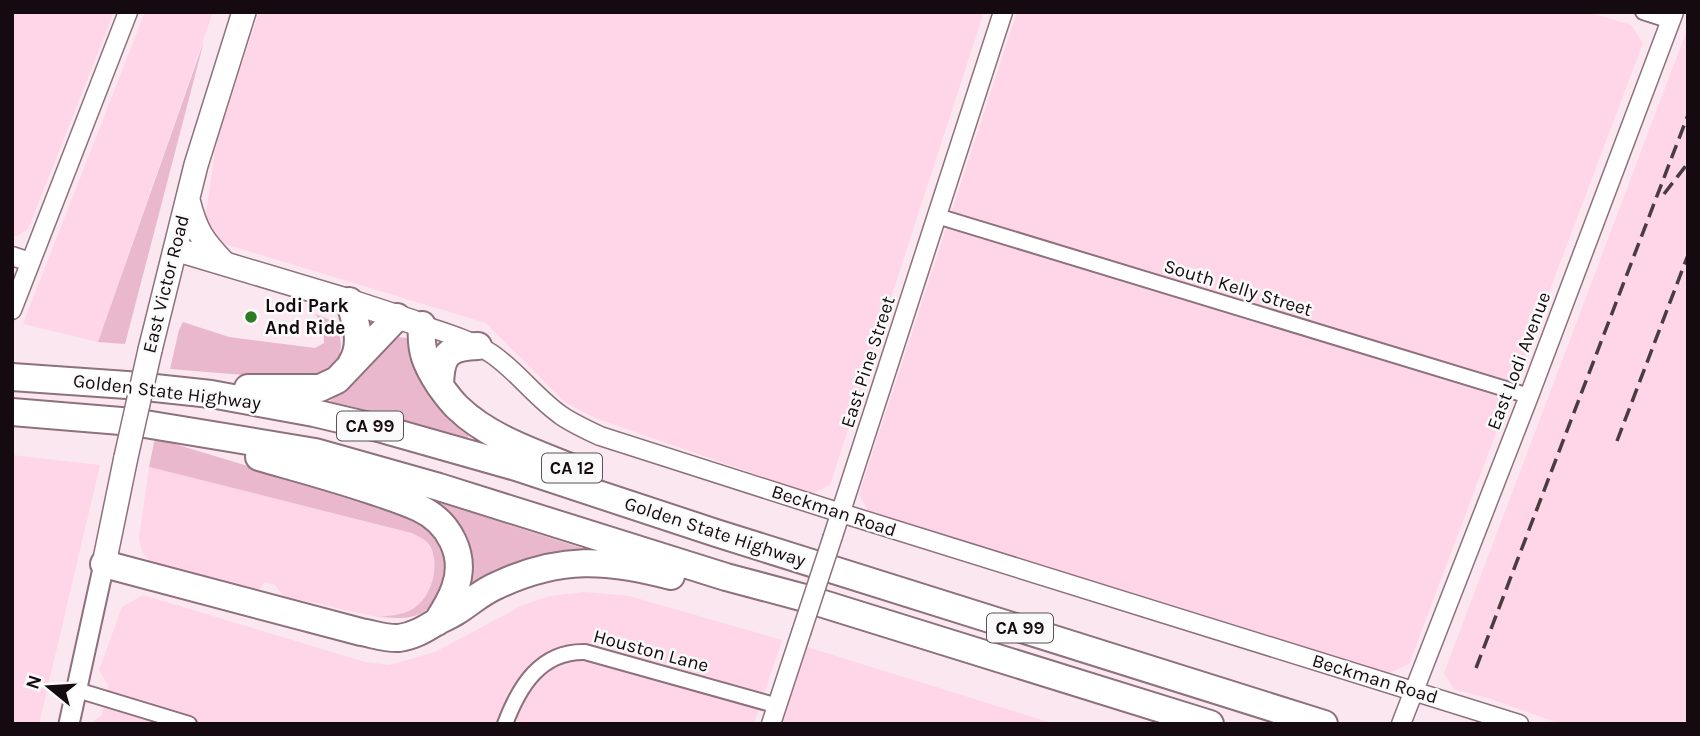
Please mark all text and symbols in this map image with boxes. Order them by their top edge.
street label: East Victor Road [138,213,194,355]
street label: South Kelly Street [1161,255,1315,321]
street label: East Lodi Avenue [1483,289,1555,433]
street label: East Pine Street [836,294,900,430]
place label: Lodi Park And Ride [265,295,349,339]
marker: Lodi Park And Ride [243,309,259,325]
street label: Golden State Highway [72,370,262,414]
road number: CA 99 [337,412,403,440]
road number: CA 12 [542,454,602,482]
street label: Beckman Road [769,480,899,542]
street label: Golden State Highway [622,492,808,572]
road number: CA 99 [987,614,1053,642]
street label: Houston Lane [591,625,711,677]
street label: Beckman Road [1310,649,1440,709]
north arrow [14,652,84,722]
text: N [21,672,46,692]

